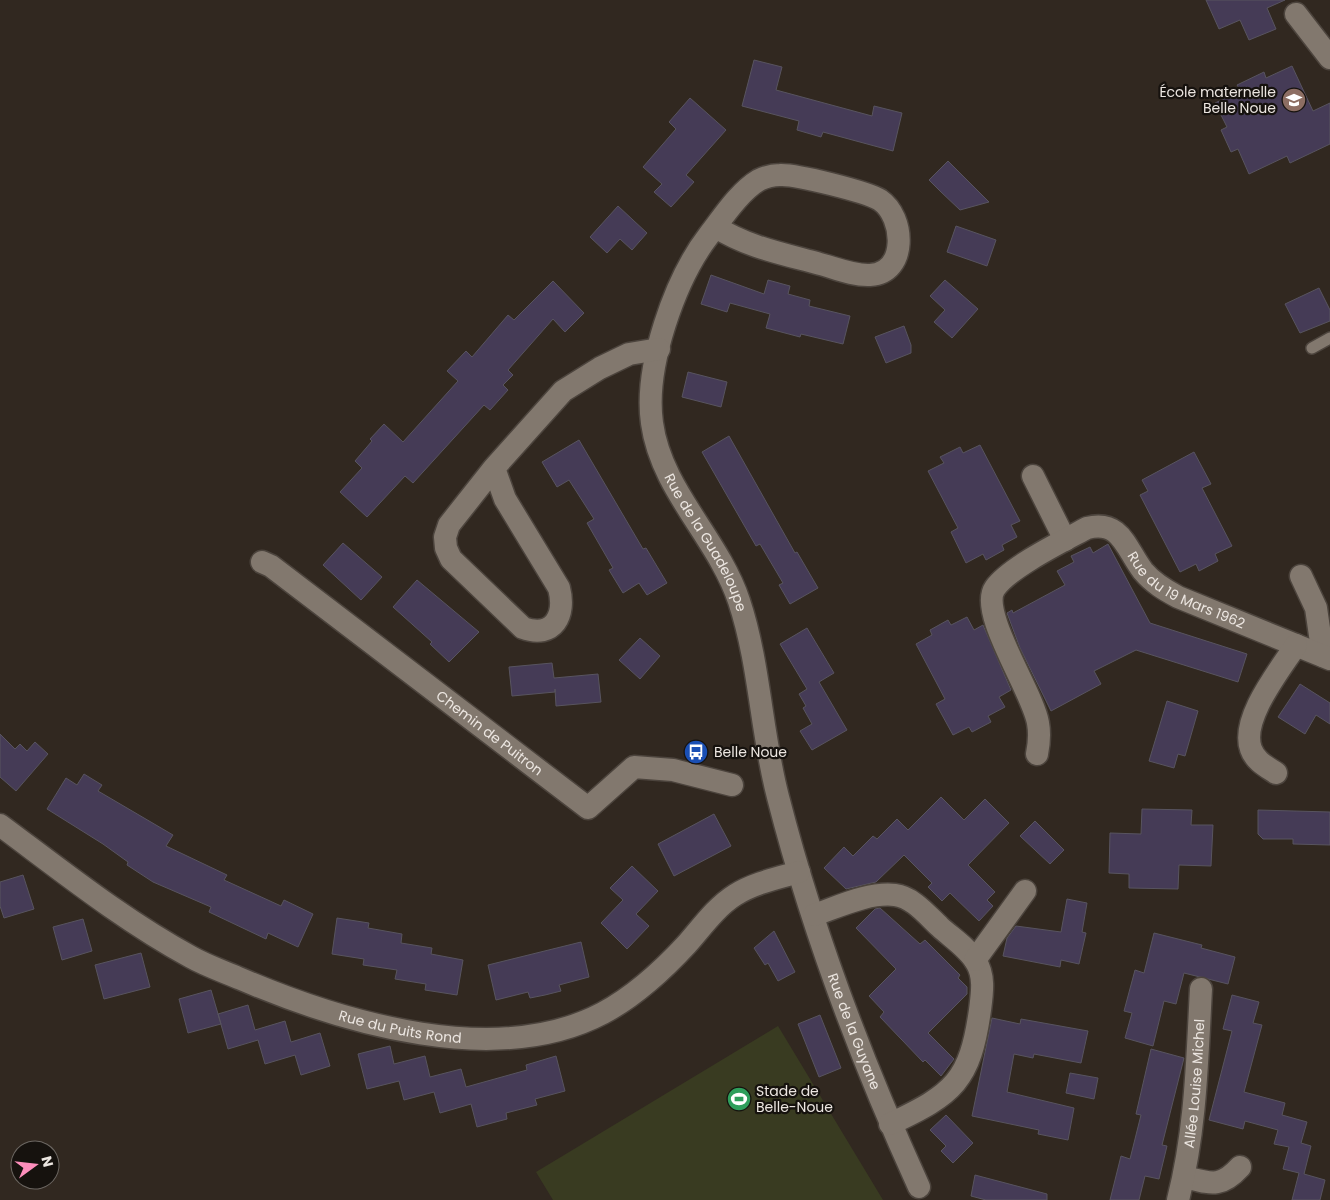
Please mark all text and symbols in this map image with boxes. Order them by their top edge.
place label: École maternelle Belle Noue [1159,82,1276,118]
school or university icon: École maternelle Belle Noue [1281,87,1307,113]
street label: Rue de la Guadeloupe [660,470,752,614]
street label: Rue du 19 Mars 1962 [1123,548,1248,633]
street label: Chemin de Puitron [432,686,547,780]
bus stop icon: Belle Noue [683,739,709,765]
place label: Belle Noue [714,742,787,762]
street label: Rue de la Guyane [823,970,886,1093]
street label: Rue du Puits Rond [336,1005,462,1048]
street label: Allée Louise Michel [1179,1018,1209,1149]
place label: Stade de Belle-Noue [756,1081,833,1117]
sports icon: Stade de Belle-Noue [726,1086,752,1112]
north arrow [10,1140,60,1190]
text: N [37,1154,59,1169]

